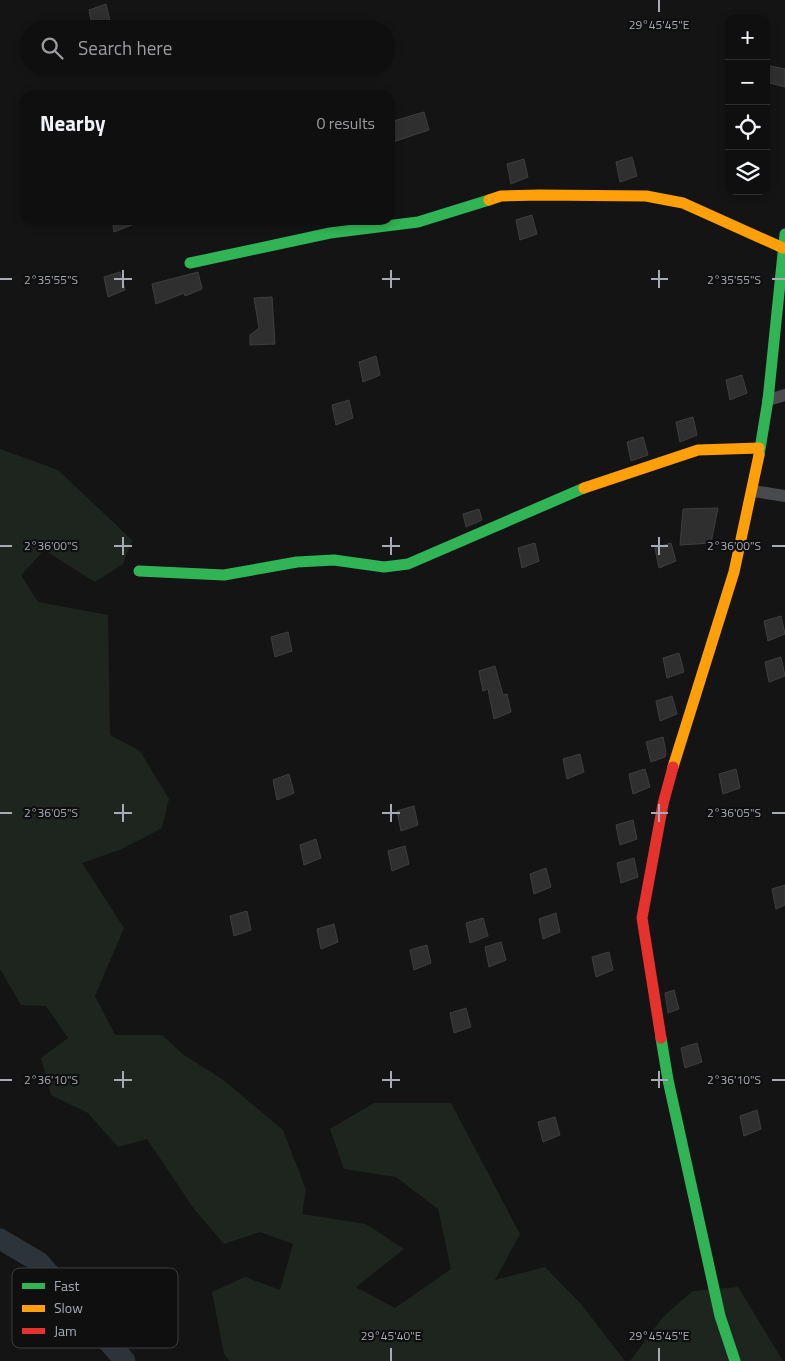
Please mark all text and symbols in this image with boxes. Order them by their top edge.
text: 29°45'45"E [629,15,690,34]
map controls [725,15,770,195]
button: + [725,15,770,60]
search box [20,20,395,75]
text: Search here [78,33,172,62]
icon: search [38,34,66,62]
button: − [725,60,770,105]
button: locate [725,105,770,150]
text: Nearby [40,107,105,139]
text: 0 results [316,111,375,135]
button: layers [725,150,770,195]
text: 2°35'55"S [24,270,78,289]
text: 2°35'55"S [707,270,761,289]
text: 2°36'00"S [24,536,78,555]
text: 2°36'00"S [707,536,761,555]
text: 2°36'05"S [24,803,78,822]
text: 2°36'05"S [707,803,761,822]
text: 2°36'10"S [24,1070,78,1089]
text: 2°36'10"S [707,1070,761,1089]
legend [12,1268,178,1348]
text: Fast [54,1275,79,1296]
text: Slow [54,1297,83,1318]
text: Jam [54,1320,77,1341]
text: 29°45'40"E [361,1326,422,1345]
text: 29°45'45"E [629,1326,690,1345]

